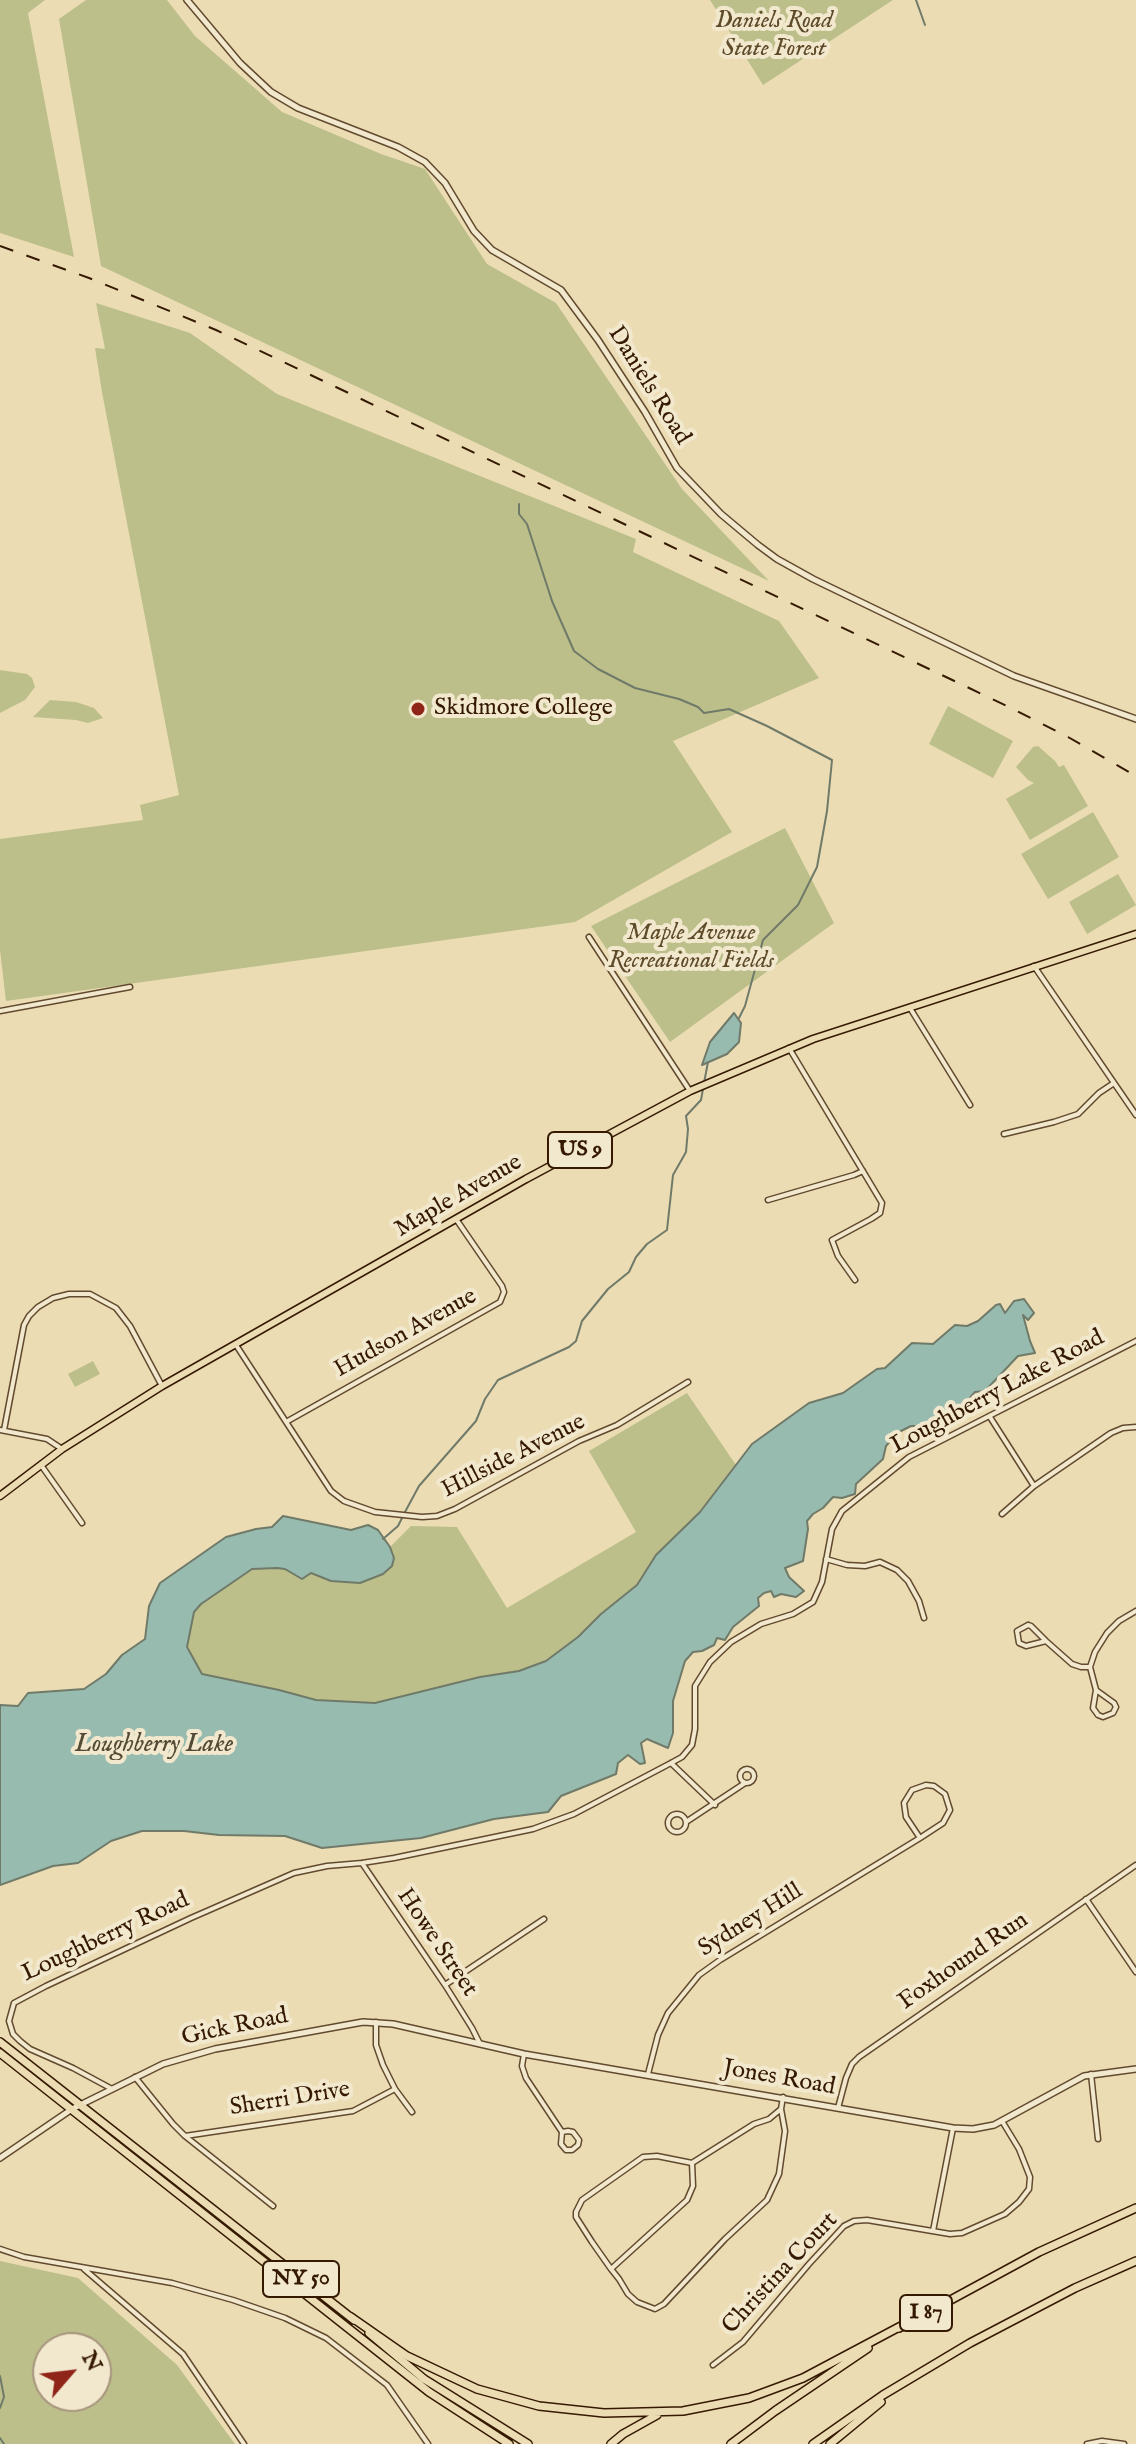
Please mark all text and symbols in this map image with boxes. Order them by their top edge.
park label: Daniels Road State Forest [715,8,833,64]
street label: Daniels Road [600,321,696,451]
place label: Skidmore College [434,695,613,723]
marker: Skidmore College [409,700,427,718]
park label: Maple Avenue Recreational Fields [608,920,774,976]
road number: US 9 [548,1132,612,1168]
street label: Maple Avenue [390,1149,528,1245]
street label: Hudson Avenue [330,1283,482,1385]
street label: Loughberry Lake Road [886,1325,1110,1461]
street label: Hillside Avenue [437,1408,591,1506]
water label: Loughberry Lake [75,1730,233,1762]
street label: Sydney Hill [694,1878,808,1964]
street label: Howe Street [389,1883,483,2003]
street label: Loughberry Road [18,1887,194,1989]
street label: Foxhound Run [894,1907,1034,2017]
street label: Gick Road [179,2003,291,2053]
street label: Jones Road [720,2055,838,2103]
street label: Sherri Drive [228,2076,352,2124]
street label: Christina Court [717,2207,845,2341]
road number: NY 50 [263,2261,339,2297]
road number: I 87 [900,2295,952,2331]
north arrow [32,2332,112,2412]
text: N [75,2347,108,2377]

